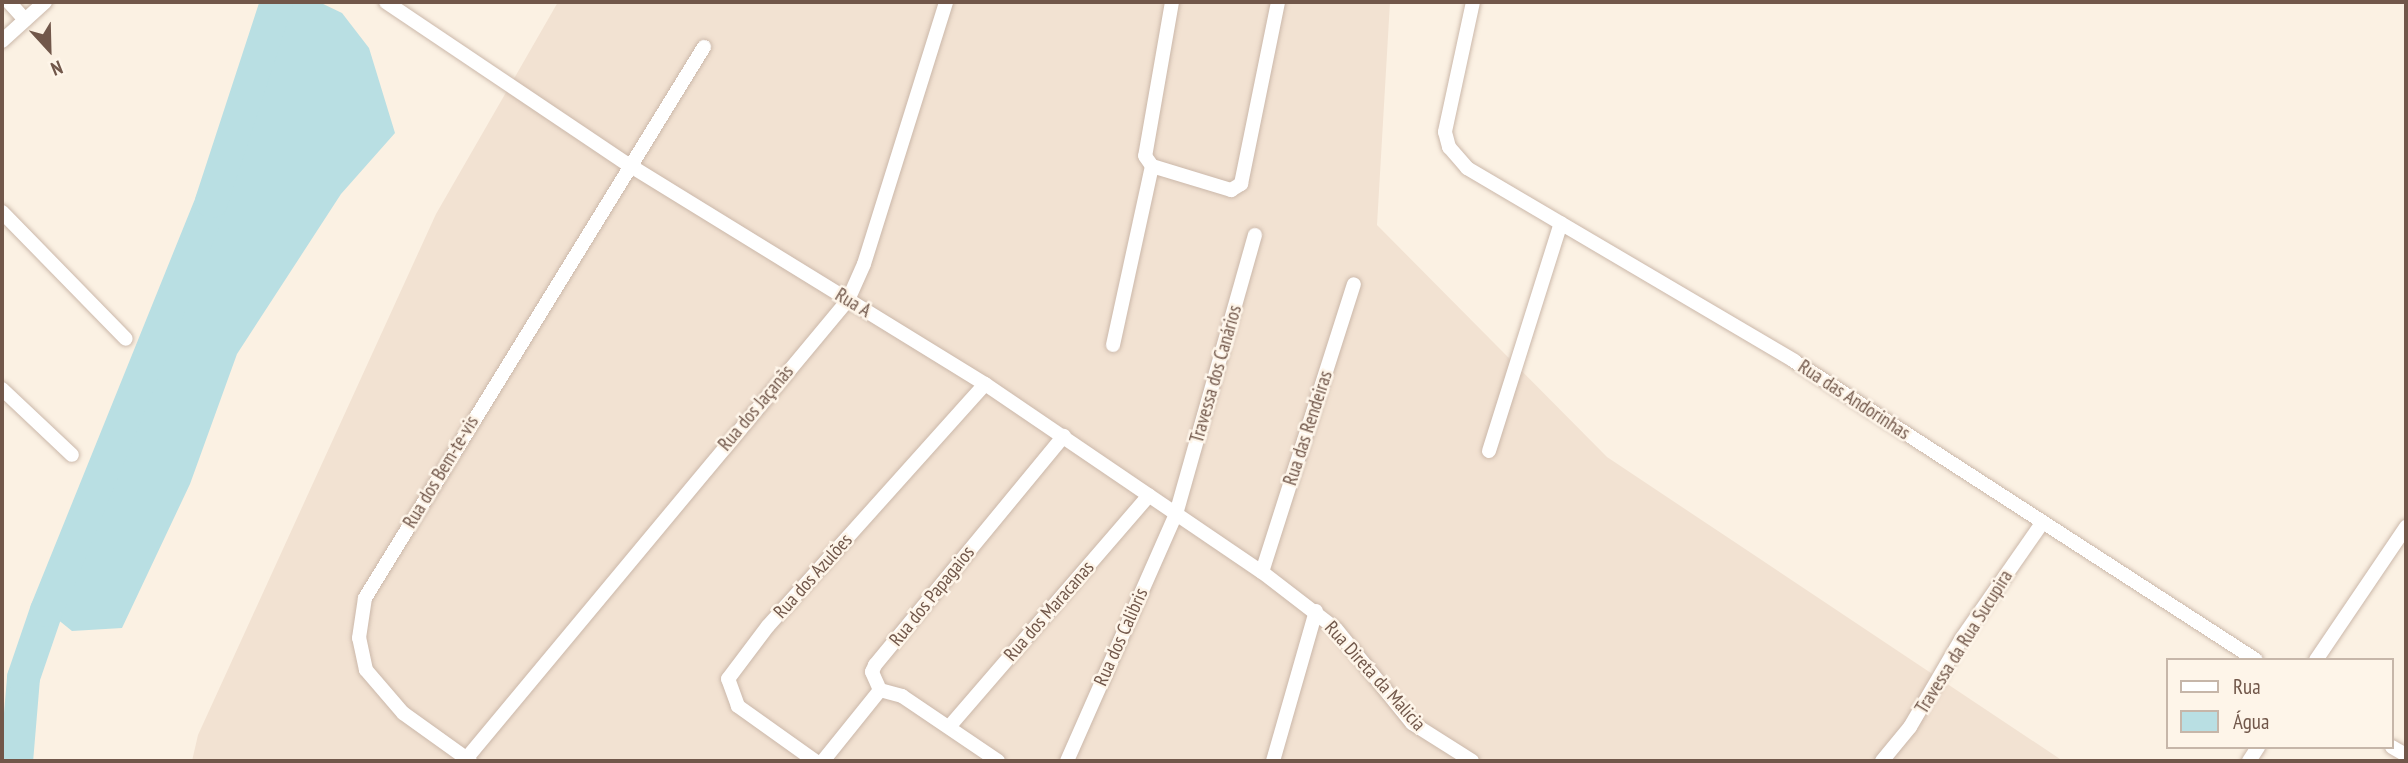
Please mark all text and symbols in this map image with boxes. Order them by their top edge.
north arrow [14,14,84,84]
text: N [48,55,66,82]
street label: Rua A [831,283,875,323]
street label: Travessa dos Canários [1185,303,1247,445]
street label: Rua das Andorinhas [1794,355,1914,445]
street label: Rua dos Jaçanãs [714,361,798,455]
street label: Rua das Rendeiras [1279,368,1337,488]
street label: Rua dos Bem-te-vis [399,412,483,532]
street label: Rua dos Azulões [769,529,857,623]
street label: Rua dos Papagaios [885,541,979,651]
street label: Rua dos Maracanas [999,556,1099,666]
street label: Travessa da Rua Sucupira [1911,566,2017,718]
street label: Rua dos Calibris [1089,585,1153,689]
street label: Rua Direta da Malicia [1320,617,1430,735]
legend [2166,658,2394,749]
text: Rua [2233,673,2261,700]
text: Água [2233,708,2269,735]

